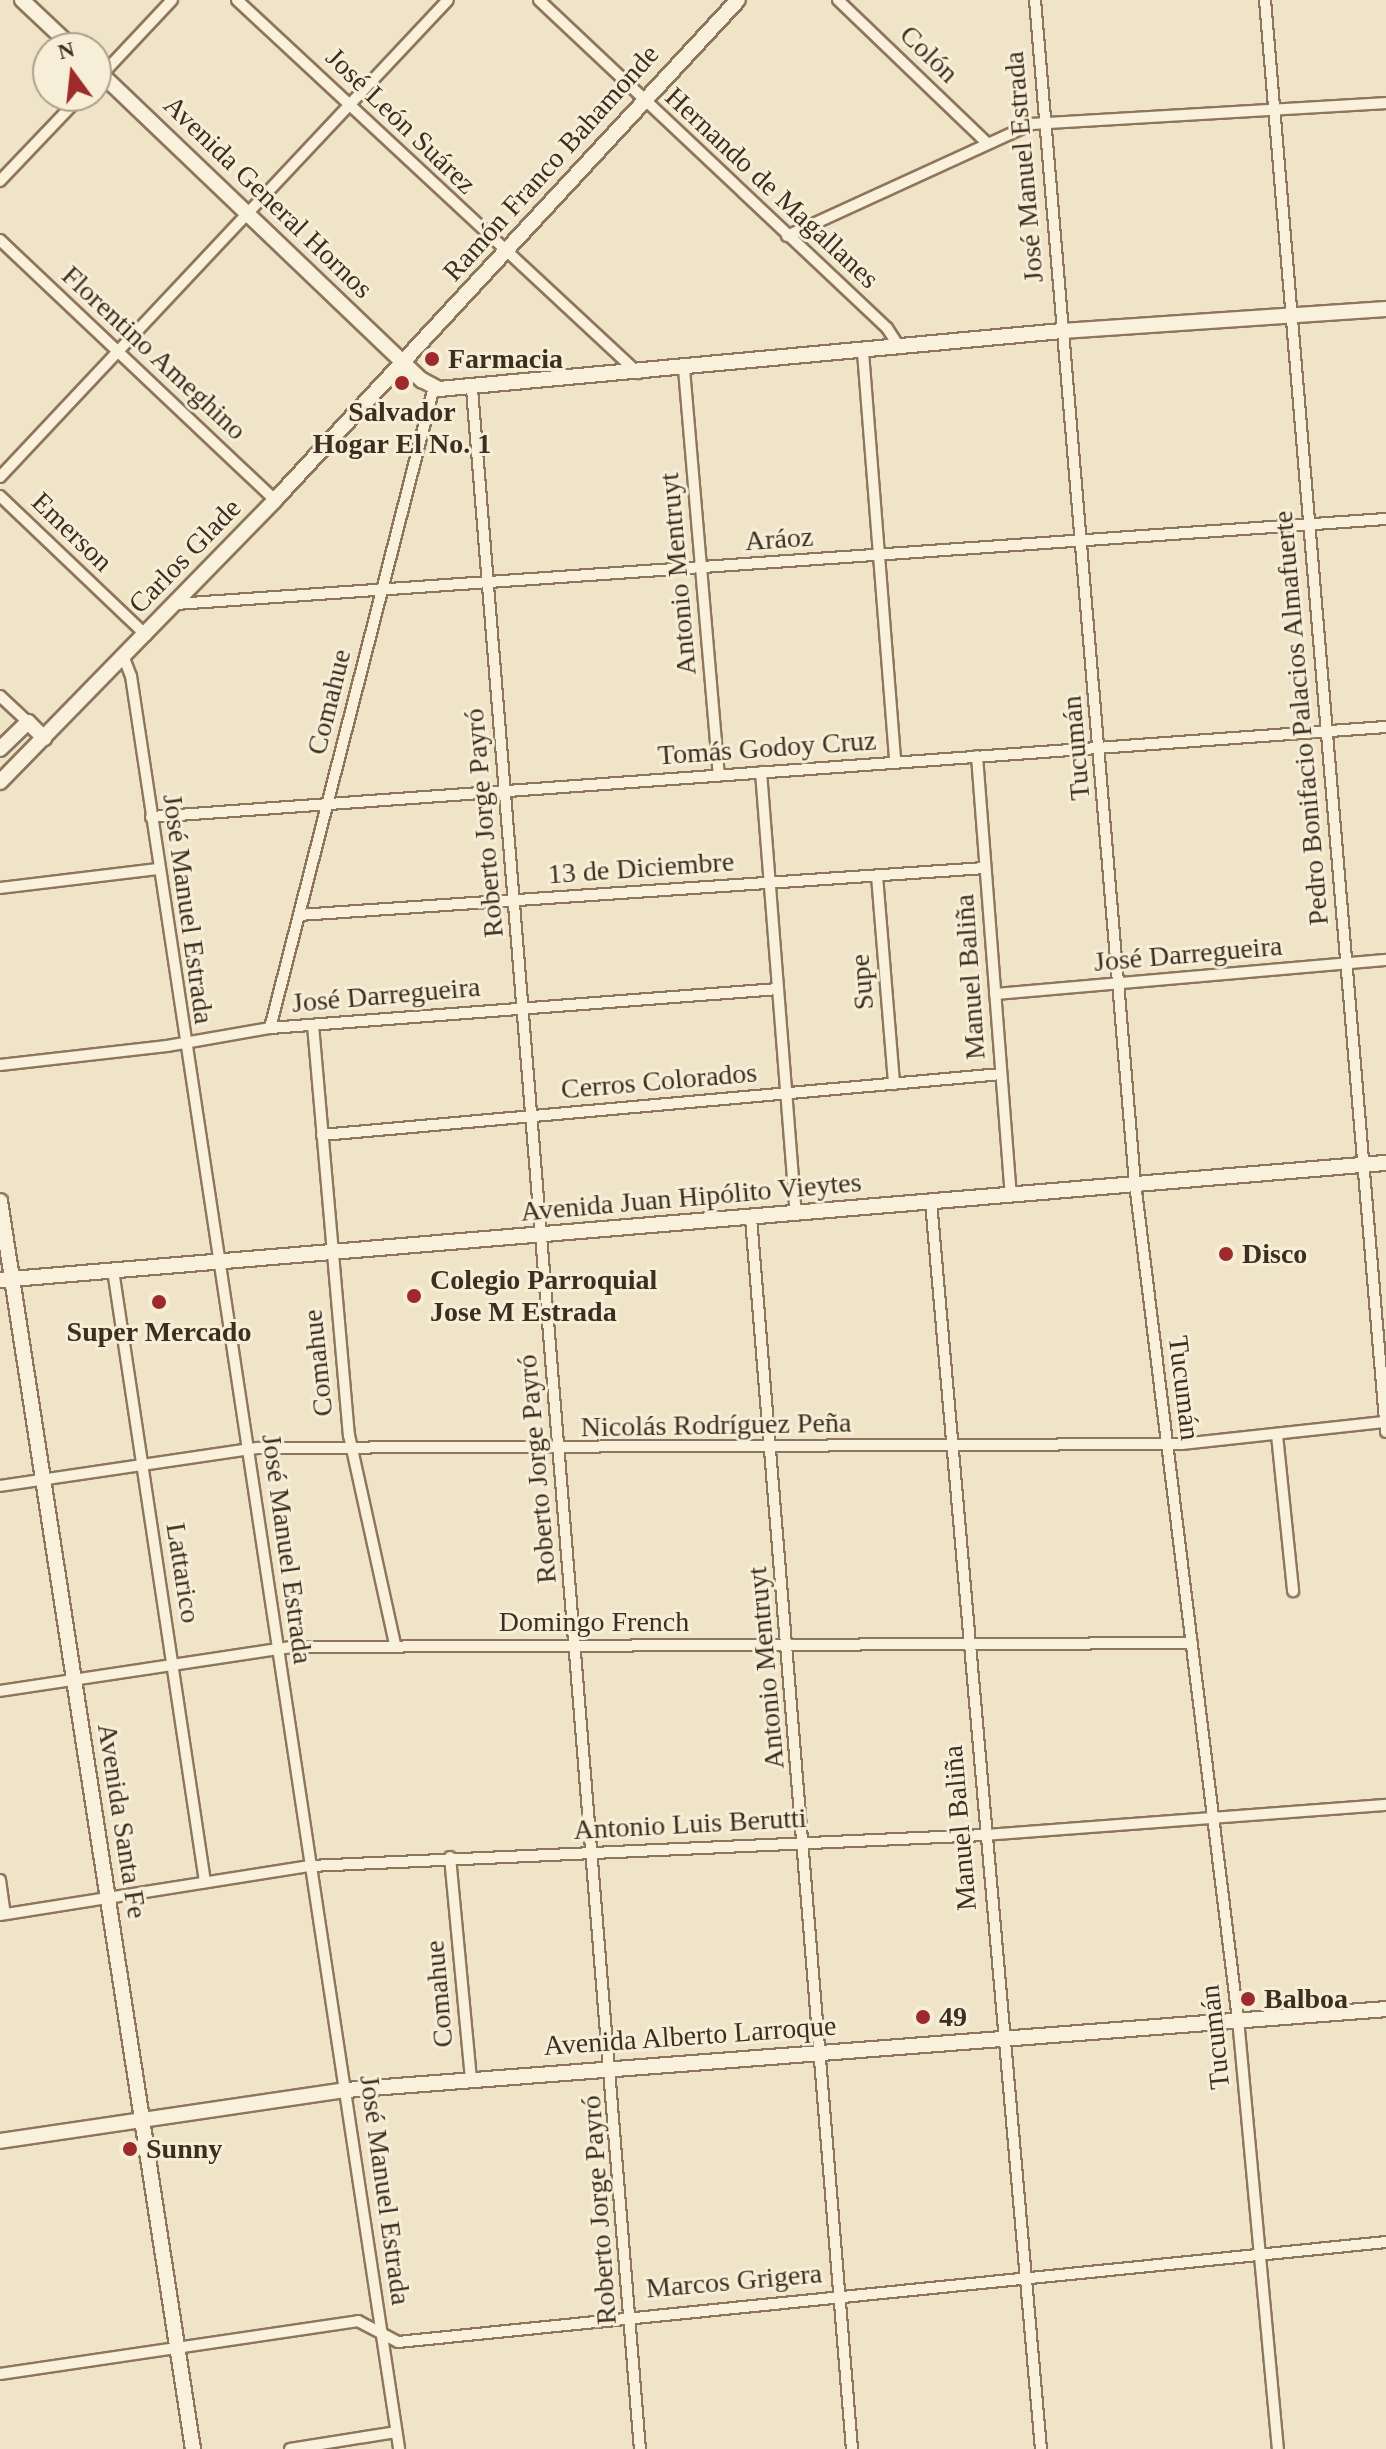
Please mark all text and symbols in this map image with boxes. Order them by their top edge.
street label: Colón [893,18,965,90]
north arrow [32,32,112,112]
text: N [55,36,77,64]
street label: Ramón Franco Bahamonde [436,38,666,288]
street label: José León Suárez [319,41,483,201]
street label: José Manuel Estrada [997,50,1051,284]
street label: Hernando de Magallanes [658,80,886,296]
street label: Avenida General Hornos [156,88,380,306]
street label: Florentino Ameghino [54,258,254,448]
place label: Farmacia [448,342,563,376]
marker: Farmacia [423,350,441,368]
marker: Salvador Hogar El No. 1 [393,374,411,392]
place label: Salvador Hogar El No. 1 [313,395,491,461]
street label: Antonio Mentruyt [652,471,704,677]
street label: Emerson [25,485,119,579]
street label: Carlos Glade [122,491,248,621]
street label: Pedro Bonifacio Palacios Almafuerte [1266,509,1336,927]
street label: Aráoz [744,520,814,558]
street label: Comahue [300,646,358,758]
street label: Tucumán [1055,694,1097,802]
street label: Roberto Jorge Payró [457,707,511,939]
street label: Tomás Godoy Cruz [657,724,877,772]
street label: José Manuel Estrada [155,792,221,1026]
street label: 13 de Diciembre [547,845,735,891]
street label: Manuel Baliña [947,893,993,1061]
street label: José Darregueira [1092,929,1284,979]
street label: Supe [843,953,881,1011]
street label: José Darregueira [290,970,482,1020]
street label: Cerros Colorados [560,1056,758,1106]
street label: Avenida Juan Hipólito Vieytes [519,1165,863,1229]
place label: Disco [1242,1237,1307,1271]
marker: Disco [1217,1245,1235,1263]
place label: Colegio Parroquial Jose M Estrada [430,1263,657,1329]
marker: Colegio Parroquial Jose M Estrada [405,1287,423,1305]
marker: Super Mercado [150,1293,168,1311]
street label: Comahue [296,1308,340,1418]
place label: Super Mercado [66,1315,252,1349]
street label: Tucumán [1161,1334,1207,1442]
street label: Roberto Jorge Payró [510,1353,564,1585]
street label: Nicolás Rodríguez Peña [580,1406,852,1444]
street label: José Manuel Estrada [254,1432,320,1666]
street label: Lattarico [159,1520,207,1626]
street label: Antonio Mentruyt [740,1565,792,1771]
street label: Domingo French [499,1605,689,1639]
street label: Avenida Santa Fe [90,1721,154,1921]
street label: Manuel Baliña [936,1744,984,1912]
street label: Antonio Luis Berutti [573,1801,807,1847]
street label: Comahue [418,1939,460,2049]
place label: Balboa [1264,1982,1348,2016]
street label: Tucumán [1193,1983,1237,2091]
marker: Balboa [1239,1990,1257,2008]
place label: 49 [939,2000,967,2034]
marker: 49 [914,2008,932,2026]
street label: Avenida Alberto Larroque [542,2009,838,2063]
street label: José Manuel Estrada [352,2073,418,2307]
street label: Roberto Jorge Payró [574,2094,624,2326]
place label: Sunny [146,2132,222,2166]
marker: Sunny [121,2140,139,2158]
street label: Marcos Grigera [645,2257,823,2305]

